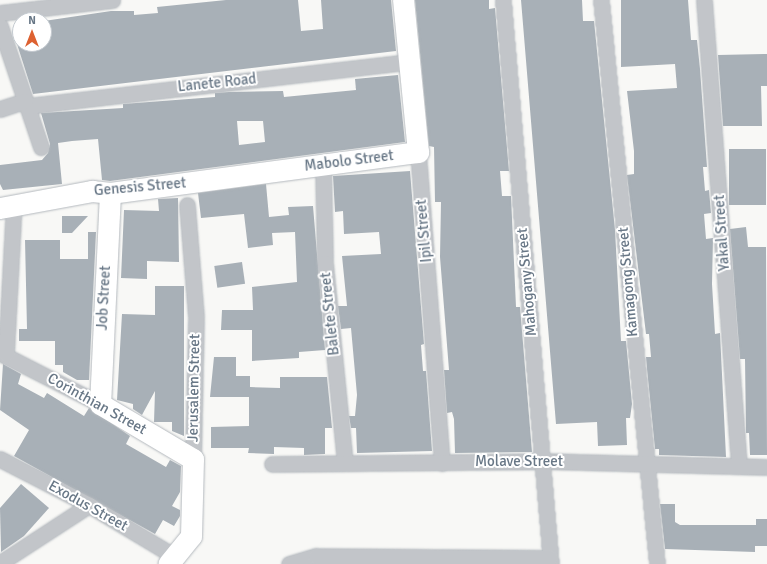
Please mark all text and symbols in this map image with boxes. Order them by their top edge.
north arrow [12,12,52,52]
text: N [28,14,36,27]
street label: Lanete Road [177,70,257,96]
street label: Mabolo Street [303,147,395,175]
street label: Genesis Street [93,174,187,200]
street label: Yakal Street [710,194,734,272]
street label: Ipil Street [412,199,436,263]
street label: Kamagong Street [614,226,642,338]
street label: Mahogany Street [513,227,541,337]
street label: Job Street [93,265,115,331]
street label: Balete Street [317,272,343,356]
street label: Jerusalem Street [184,334,204,442]
street label: Corinthian Street [44,369,150,439]
street label: Molave Street [475,453,563,471]
street label: Exodus Street [45,477,131,535]

